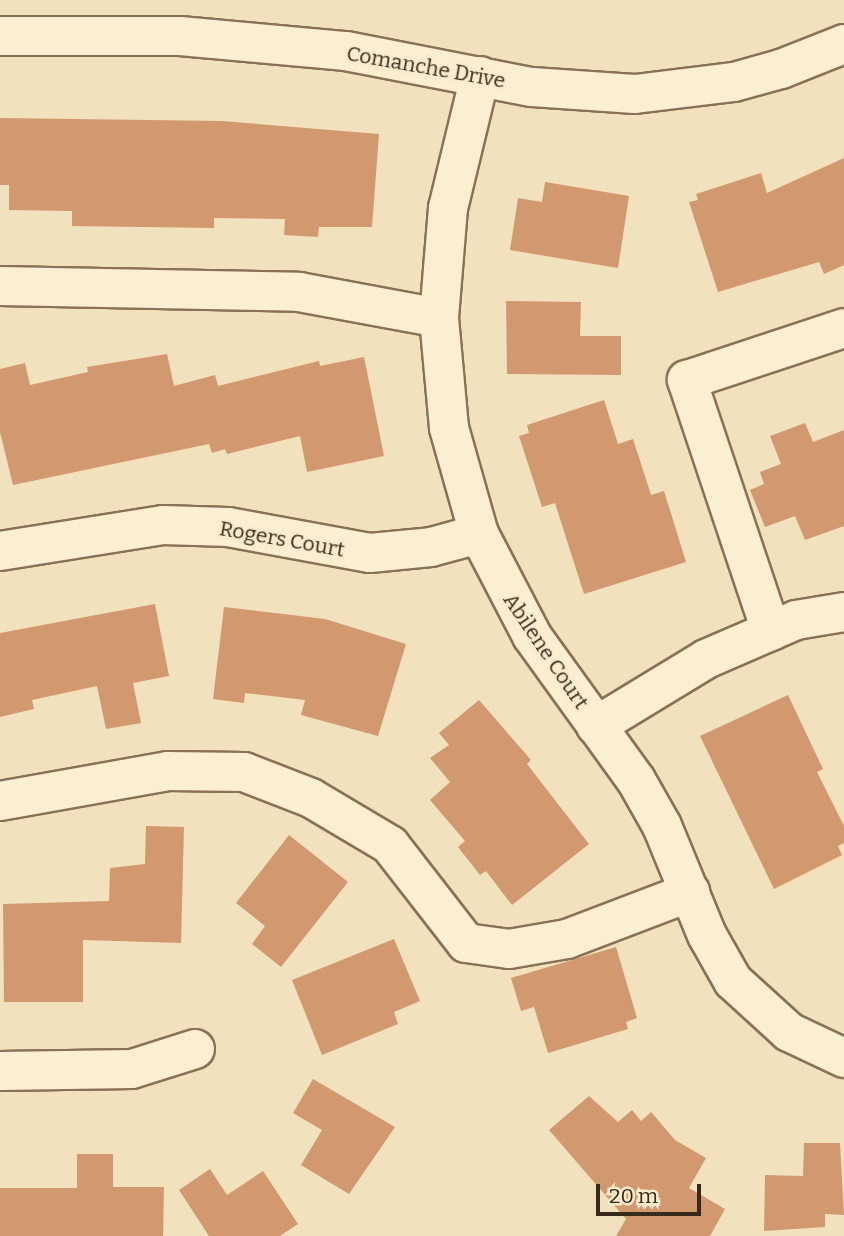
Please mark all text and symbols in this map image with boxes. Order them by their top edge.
street label: Comanche Drive [345,41,507,93]
street label: Rogers Court [217,516,347,562]
street label: Abilene Court [498,588,594,714]
scale bar [599,1170,704,1214]
text: 20 m [609,1183,658,1209]

